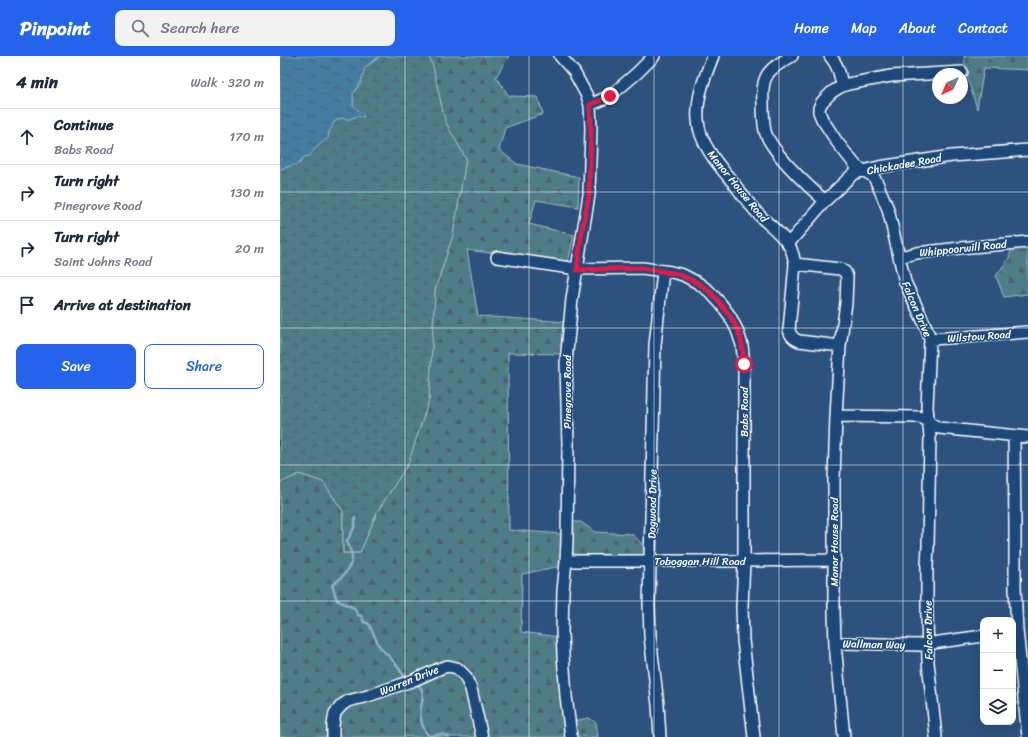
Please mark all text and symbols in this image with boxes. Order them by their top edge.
search box [115,10,395,46]
text: Pinpoint [20,12,91,45]
text: Search here [161,15,240,41]
text: Home [794,16,829,41]
text: Map [851,16,877,41]
text: About [899,16,936,41]
text: Contact [958,16,1008,41]
icon: search [129,17,151,39]
text: 4 min [16,67,58,97]
north arrow [932,68,968,104]
text: Walk · 320 m [190,71,264,94]
route end [601,87,619,105]
text: Continue [54,112,114,138]
text: 170 m [229,125,264,148]
icon: ahead [16,126,38,148]
text: Babs Road [54,138,113,161]
street label: Manor House Road [702,146,774,228]
street label: Chickadee Road [865,148,944,180]
text: Turn right [54,168,119,194]
text: 130 m [230,181,264,204]
icon: right [16,182,38,204]
text: Pinegrove Road [54,194,141,217]
text: Turn right [54,224,119,250]
street label: Whippoorwill Road [918,234,1009,263]
text: 20 m [235,237,264,260]
icon: right [16,238,38,260]
text: Saint Johns Road [54,250,152,273]
street label: Falcon Drive [896,278,937,341]
text: Arrive at destination [54,292,191,318]
icon: arrive [16,294,38,316]
street label: Wilstow Road [947,325,1013,348]
button: Save [16,344,136,389]
button: Share [144,344,264,389]
street label: Pinegrove Road [558,354,577,429]
route start [735,355,753,373]
street label: Babs Road [735,386,754,437]
street label: Dogwood Drive [642,469,663,539]
street label: Manor House Road [825,496,844,586]
street label: Toboggan Hill Road [654,552,747,571]
street label: Falcon Drive [918,600,939,660]
map controls [980,617,1016,725]
button: + [980,617,1016,653]
street label: Wallman Way [842,634,906,655]
button: − [980,653,1016,689]
street label: Warren Drive [377,660,442,701]
button: layers [980,689,1016,725]

